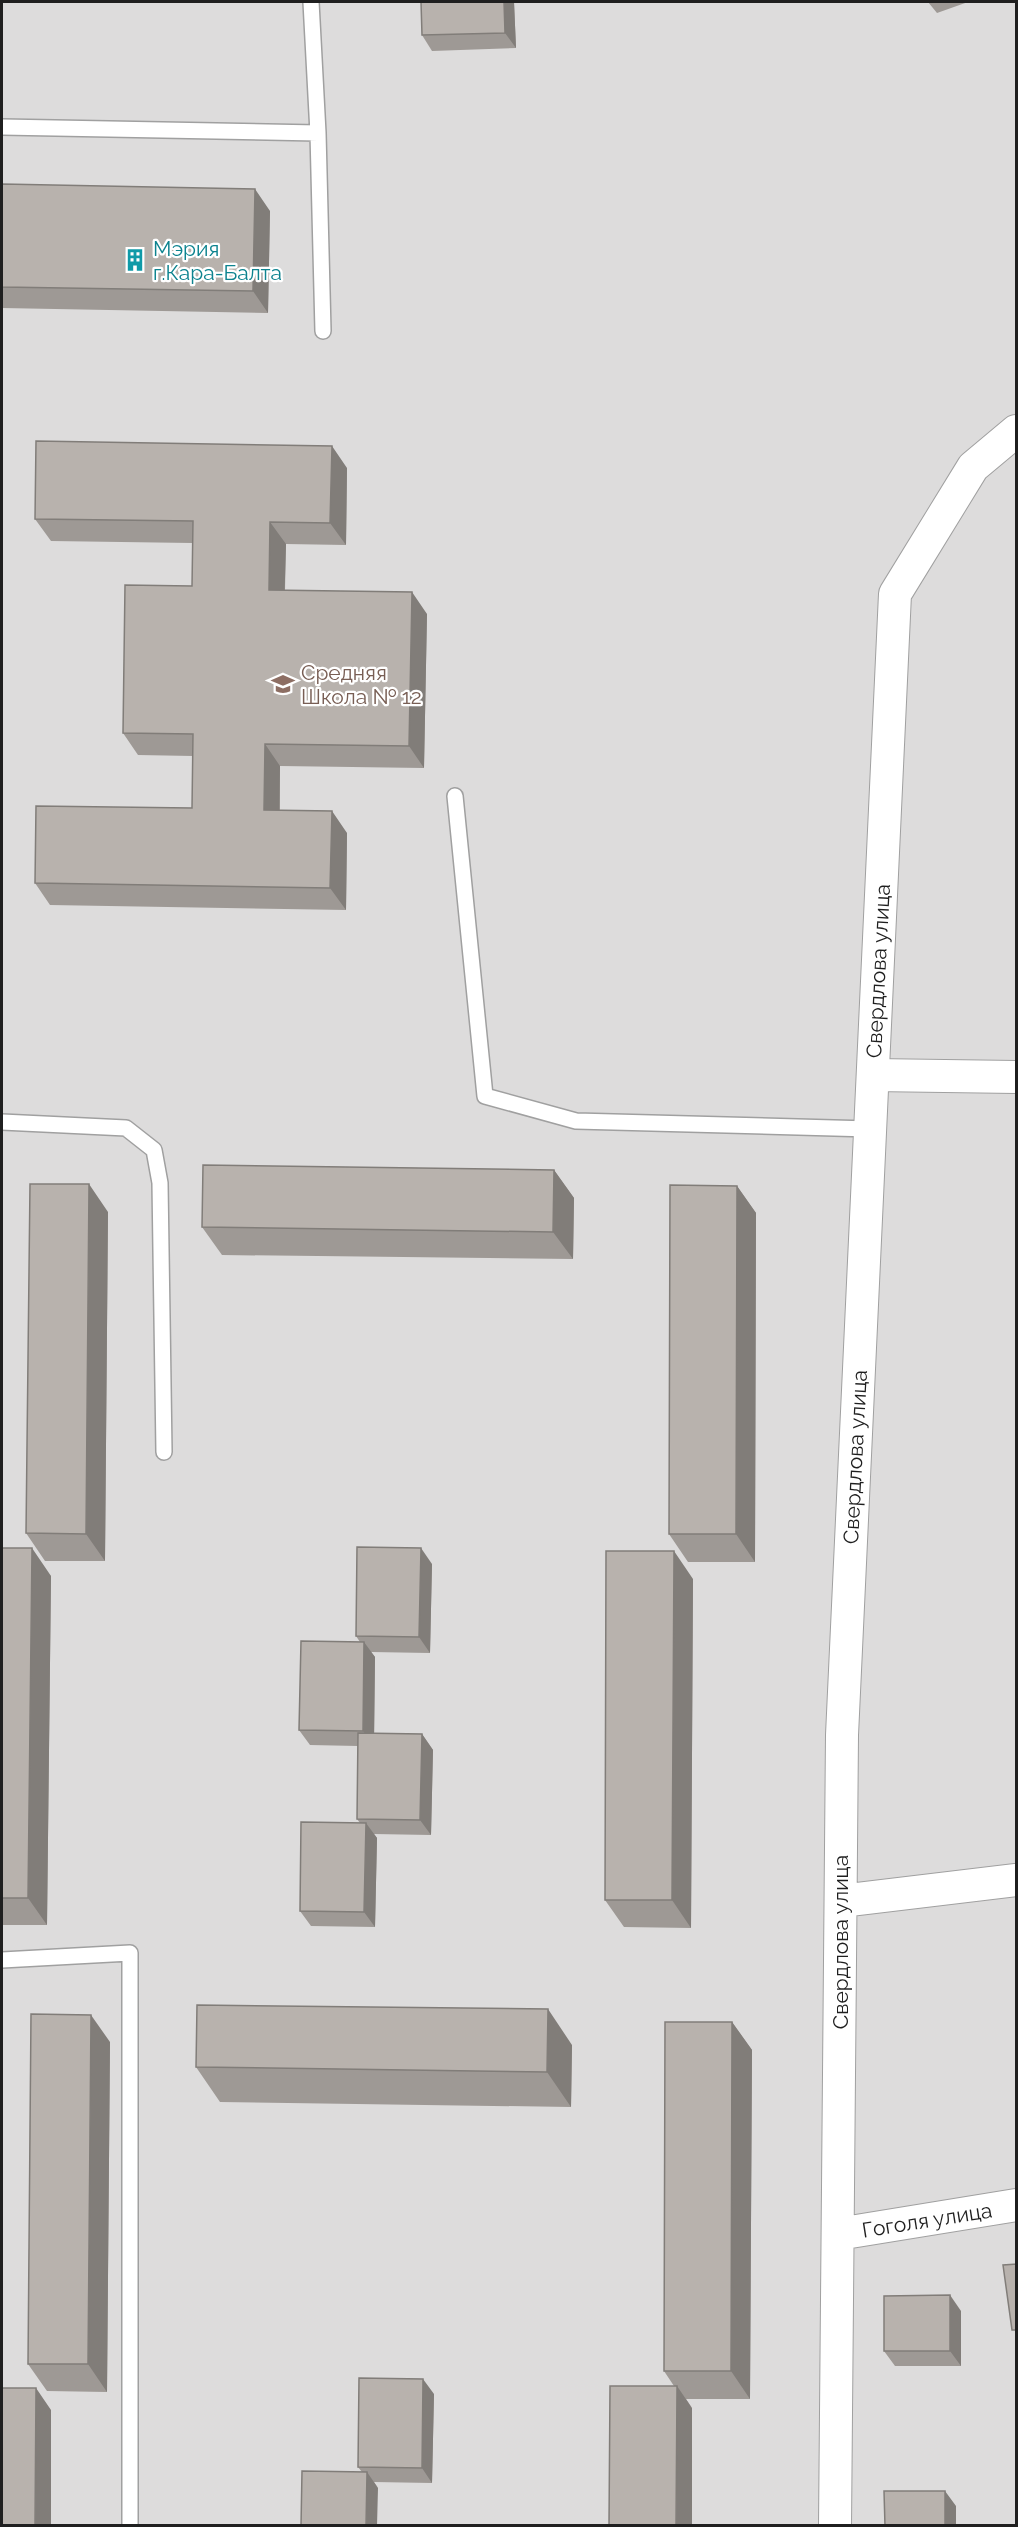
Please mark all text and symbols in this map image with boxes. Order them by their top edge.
place label: Мэрия г.Кара-Балта [153,236,282,285]
building icon: Мэрия г.Кара-Балта [122,247,148,273]
place label: Средняя Школа № 12 [301,660,422,709]
school or university icon: Средняя Школа № 12 [270,671,296,697]
street label: Свердлова улица [861,883,895,1059]
street label: Свердлова улица [838,1369,872,1545]
street label: Свердлова улица [828,1855,853,2029]
street label: Гоголя улица [860,2197,994,2243]

